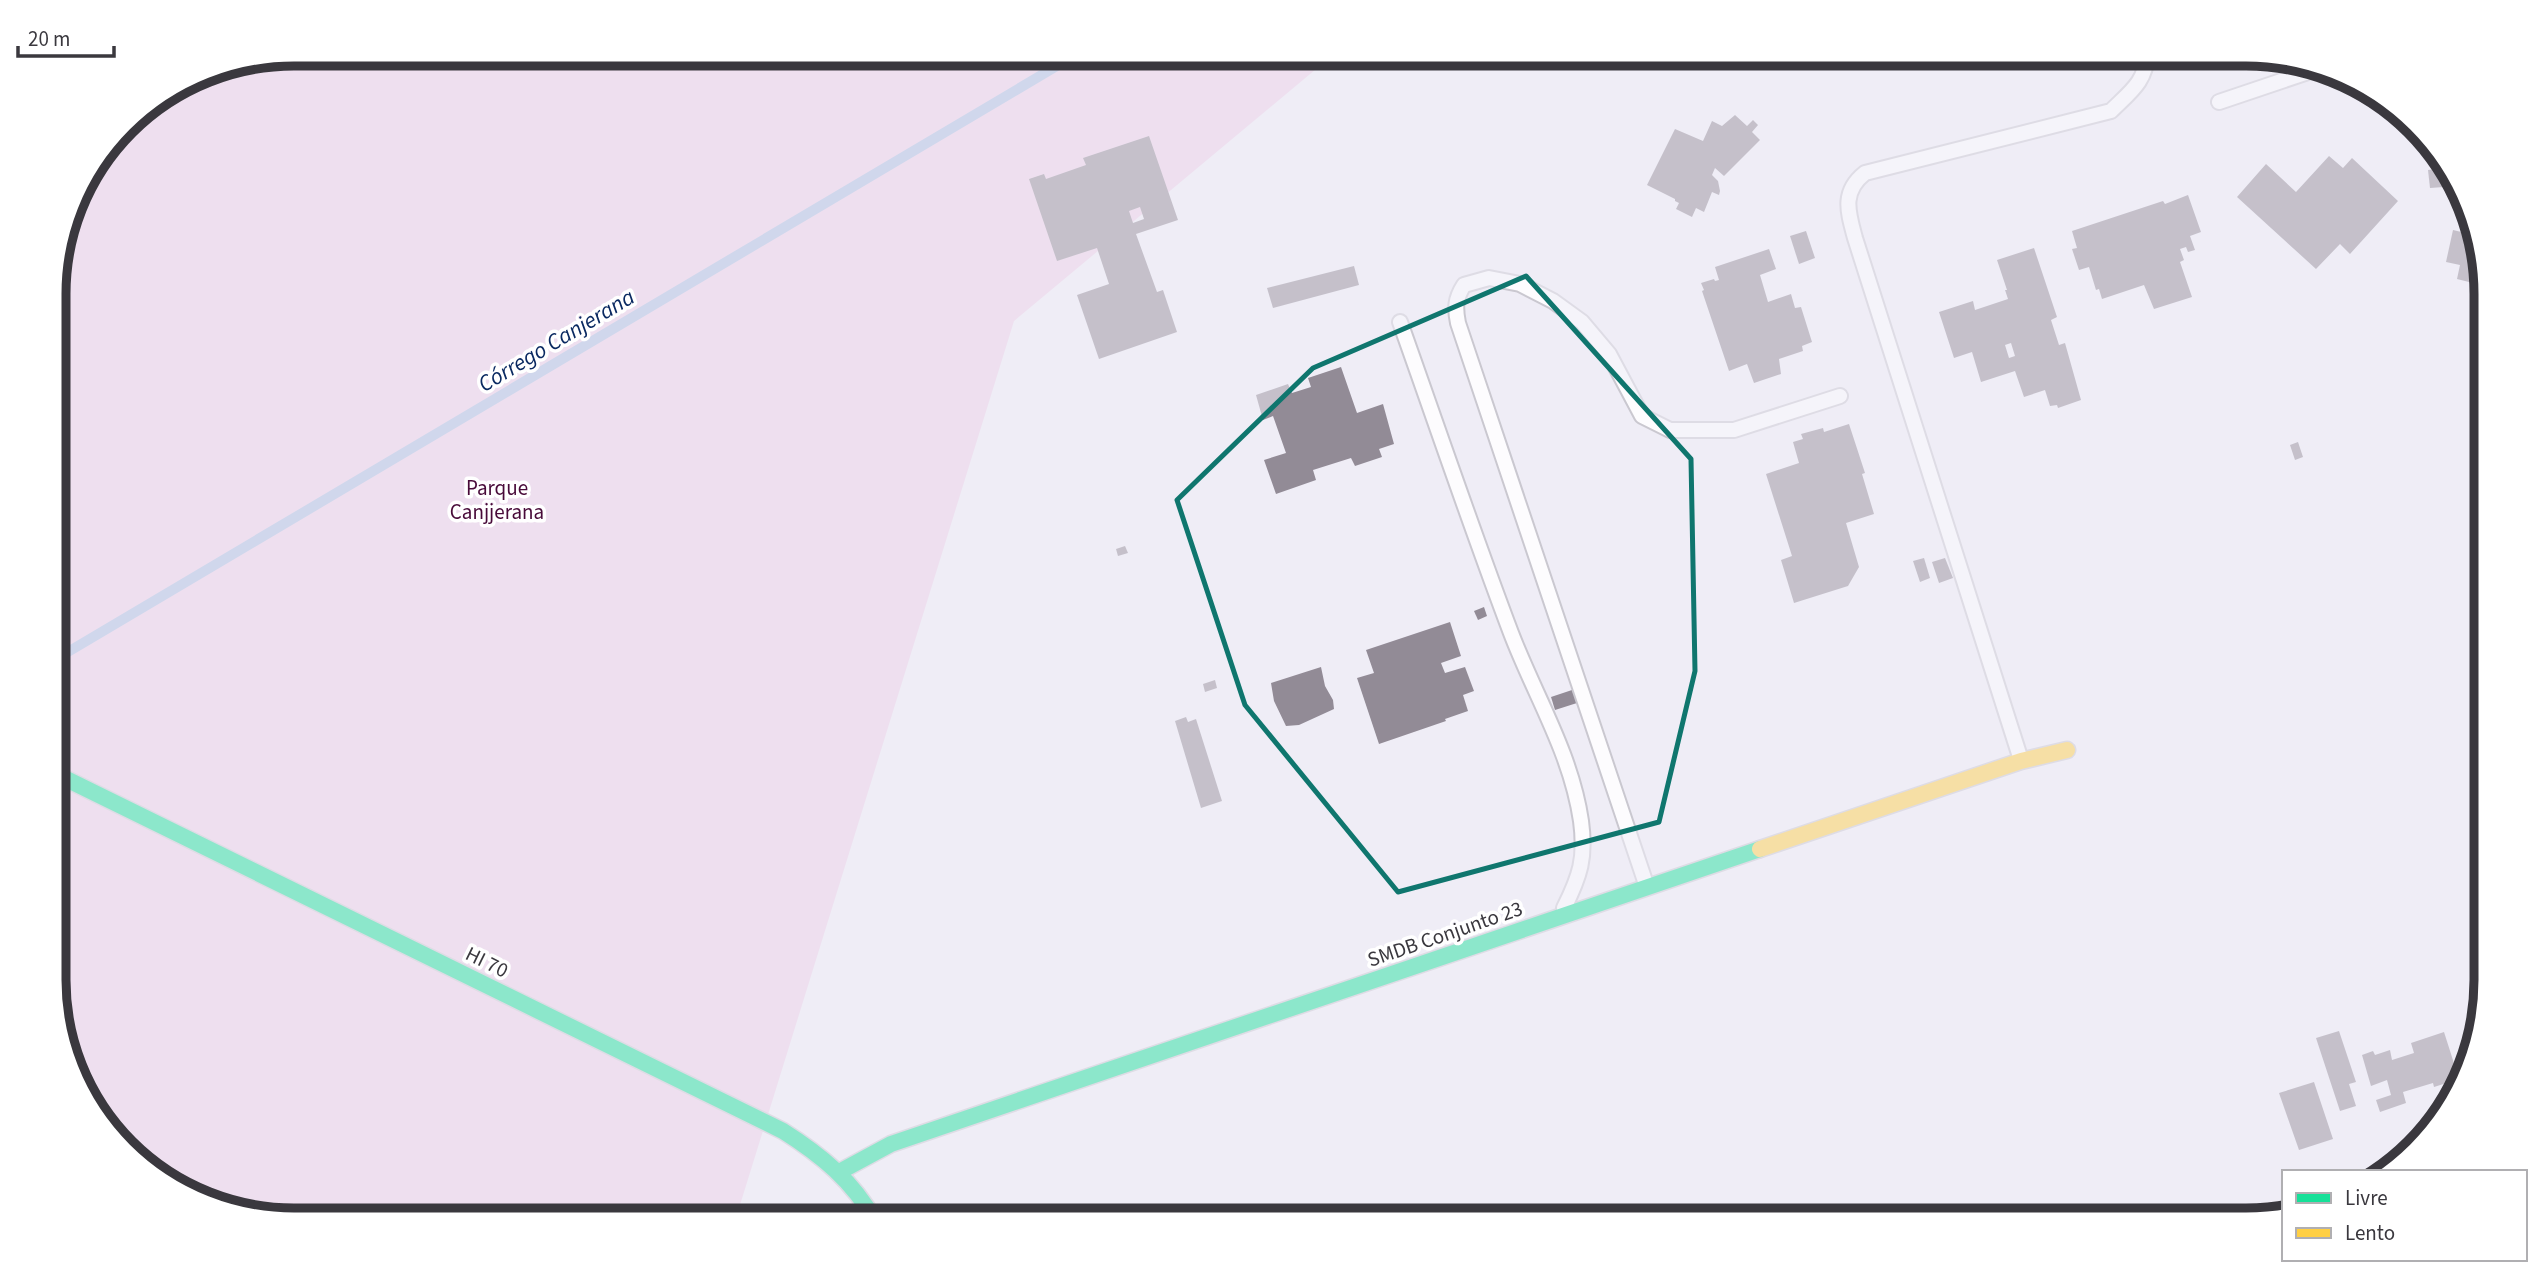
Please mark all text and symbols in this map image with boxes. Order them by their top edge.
scale bar [18,14,114,58]
text: 20 m [28,24,70,54]
water label: Córrego Canjerana [472,281,641,400]
park label: Parque Canjjerana [450,473,544,527]
street label: SMDB Conjunto 23 [1363,893,1527,975]
street label: HI 70 [461,939,513,985]
legend [2282,1170,2527,1261]
text: Livre [2345,1183,2388,1213]
text: Lento [2345,1218,2395,1248]

